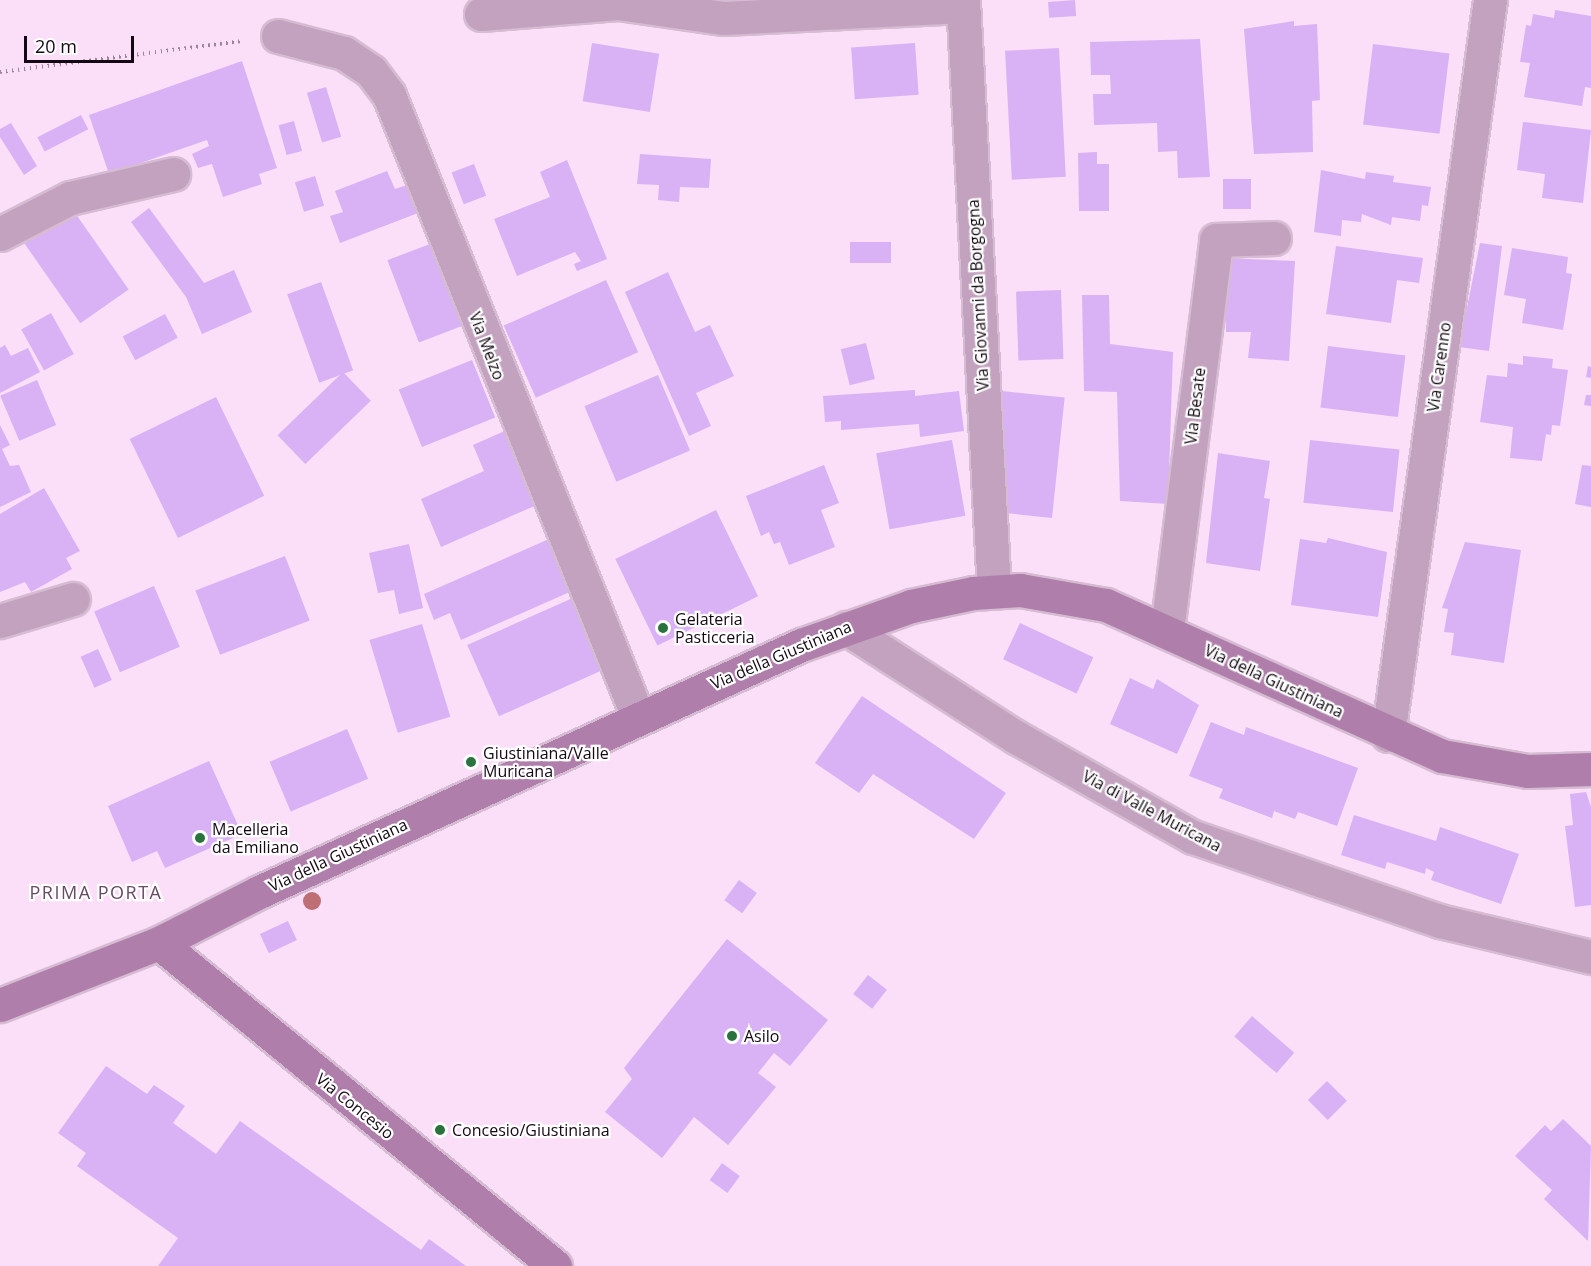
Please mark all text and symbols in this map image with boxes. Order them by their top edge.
scale bar [27,24,136,62]
text: 20 m [35,34,77,58]
street label: Via Giovanni da Borgogna [963,199,993,391]
street label: Via Melzo [465,309,509,383]
street label: Via Carenno [1423,321,1455,413]
street label: Via Besate [1181,367,1209,445]
place label: Gelateria Pasticceria [675,609,755,647]
street label: Via della Giustiniana [708,617,854,693]
marker: Gelateria Pasticceria [656,621,670,635]
street label: Via della Giustiniana [1202,640,1346,722]
place label: Giustiniana/Valle Muricana [483,743,609,781]
marker: Giustiniana/Valle Muricana [464,755,478,769]
street label: Via di Valle Muricana [1079,766,1225,856]
street label: Via della Giustiniana [266,814,410,896]
place label: Macelleria da Emiliano [212,819,299,857]
marker: Macelleria da Emiliano [193,831,207,845]
district label: PRIMA PORTA [30,881,162,903]
place label: Asilo [744,1026,779,1046]
marker: Asilo [725,1029,739,1043]
street label: Via Concesio [312,1069,398,1143]
place label: Concesio/Giustiniana [452,1120,610,1140]
marker: Concesio/Giustiniana [433,1123,447,1137]

